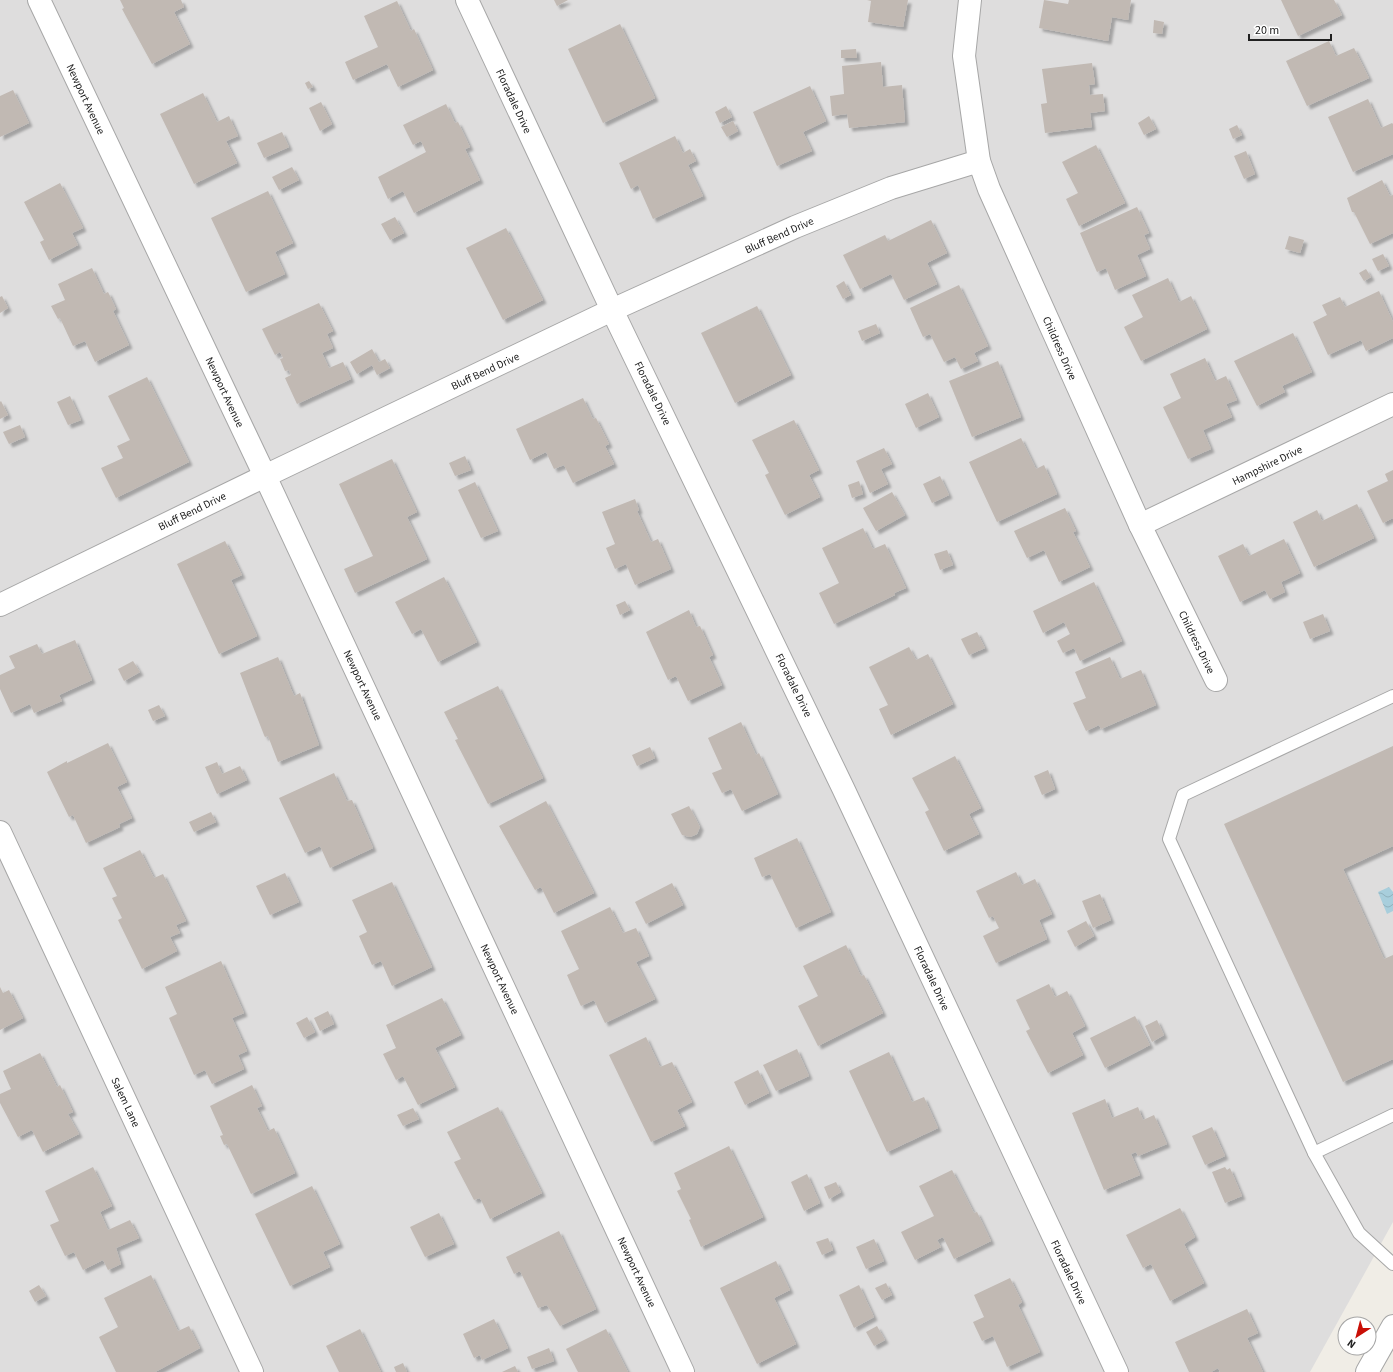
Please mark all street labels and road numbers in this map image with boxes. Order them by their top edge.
street label: Newport Avenue [63,61,109,137]
street label: Floradale Drive [492,67,535,136]
street label: Bluff Bend Drive [742,213,817,257]
street label: Childress Drive [1039,314,1081,383]
street label: Bluff Bend Drive [449,349,522,394]
street label: Newport Avenue [202,354,248,430]
street label: Floradale Drive [631,359,675,428]
street label: Hampshire Drive [1230,442,1305,489]
street label: Bluff Bend Drive [156,488,229,534]
street label: Childress Drive [1175,608,1218,677]
street label: Newport Avenue [340,647,386,723]
street label: Floradale Drive [772,651,816,720]
street label: Newport Avenue [477,941,523,1017]
street label: Floradale Drive [910,944,953,1013]
street label: Salem Lane [107,1075,144,1130]
street label: Newport Avenue [614,1234,660,1310]
street label: Floradale Drive [1047,1238,1090,1307]

